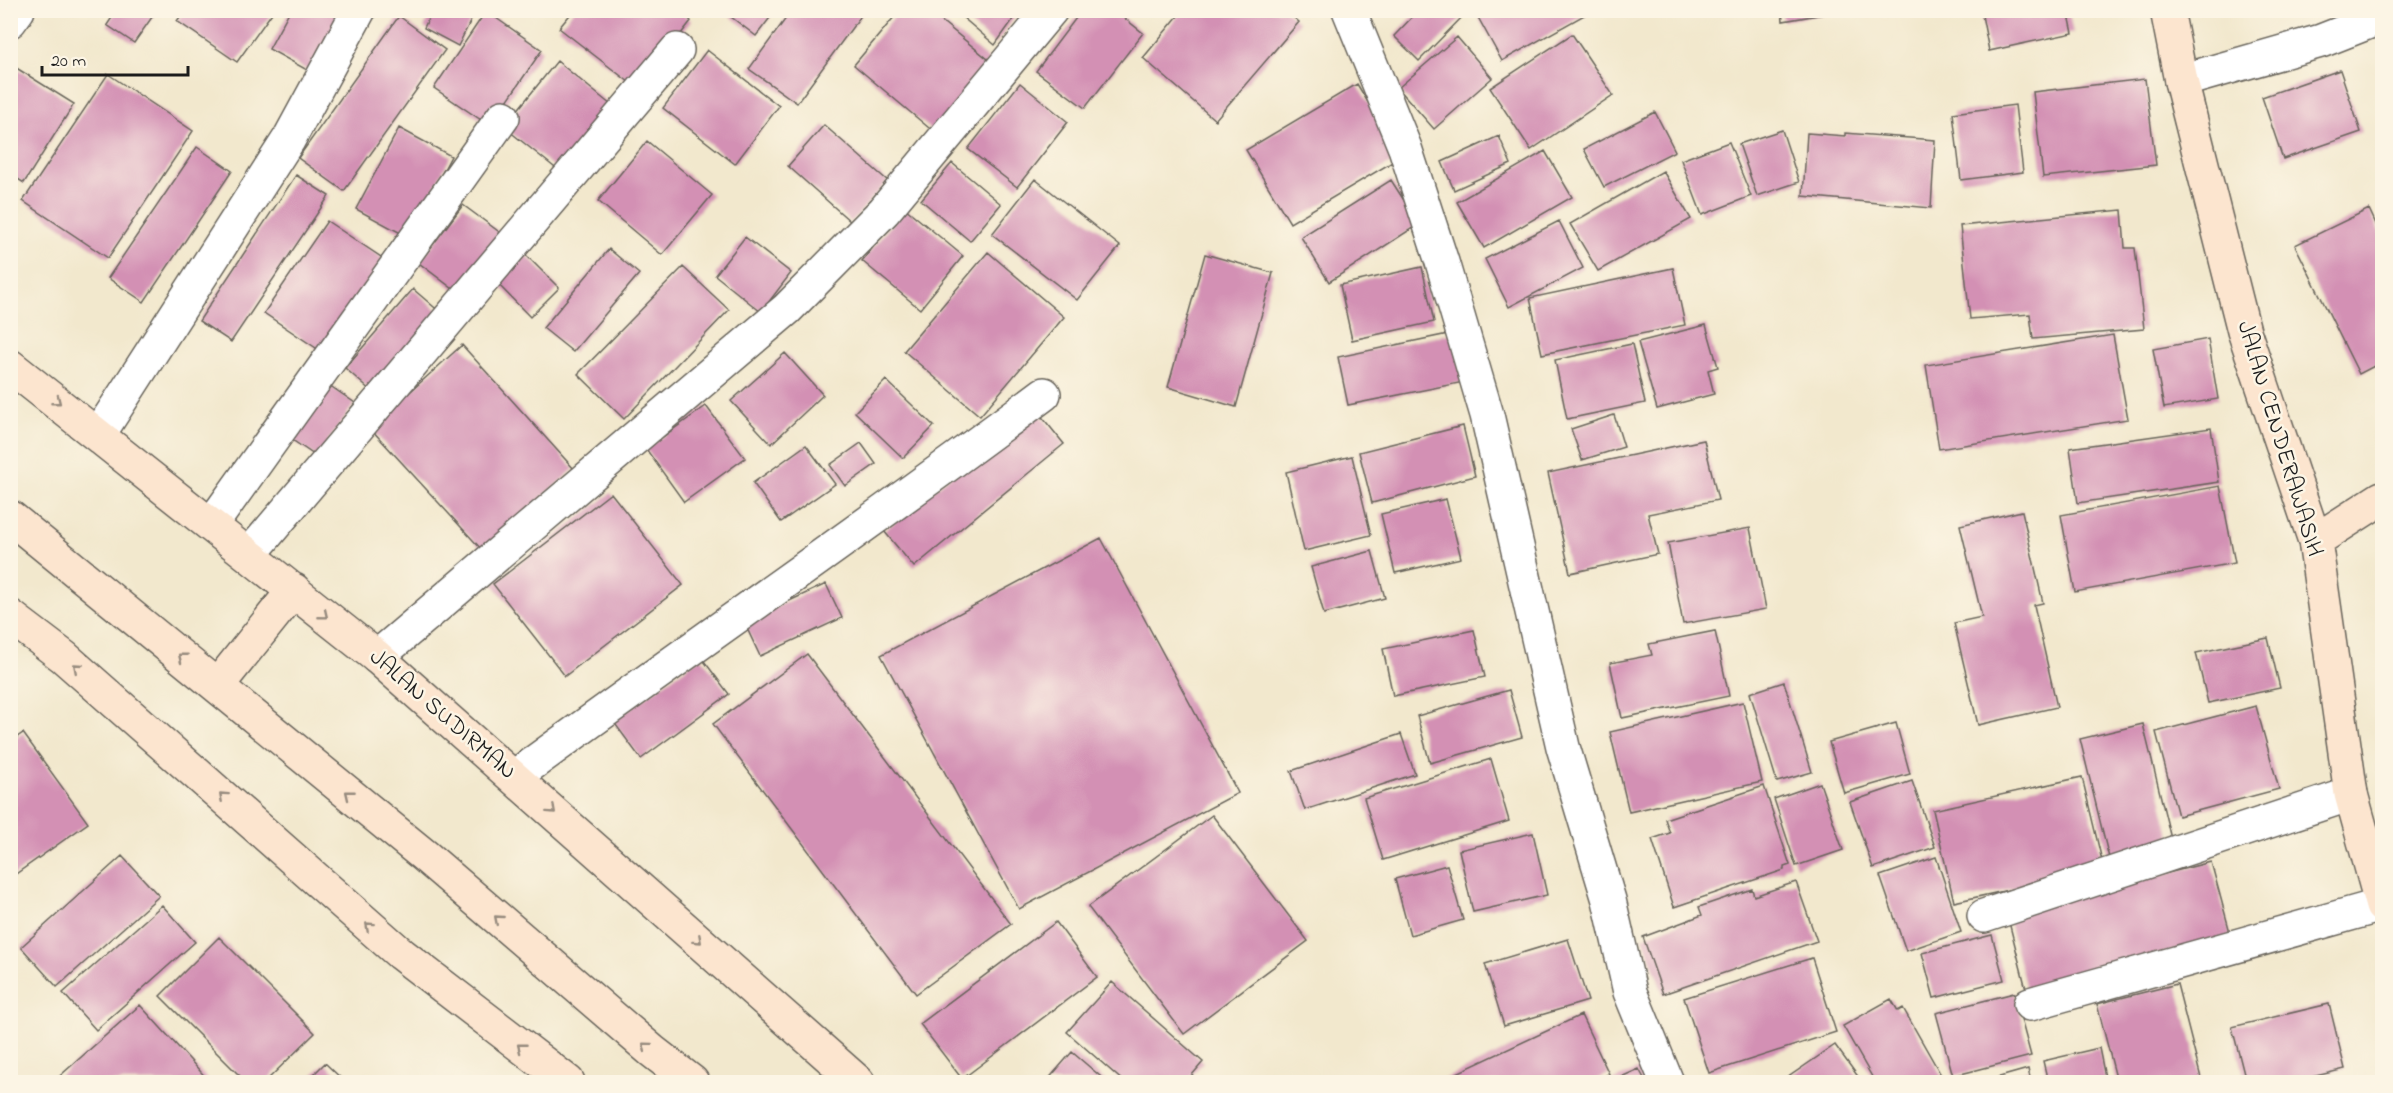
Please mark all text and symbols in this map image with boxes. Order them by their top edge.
scale bar [42,39,188,77]
text: 20 m [51,49,86,75]
street label: JALAN CENDERAWASIH [2226,317,2332,561]
one-way arrow [50,394,61,405]
one-way arrow [317,607,328,618]
street label: JALAN SUDIRMAN [361,641,523,789]
one-way arrow [178,653,189,664]
one-way arrow [73,663,84,674]
one-way arrow [345,790,356,801]
one-way arrow [219,792,230,803]
one-way arrow [545,803,556,814]
one-way arrow [494,915,505,926]
one-way arrow [365,922,376,933]
one-way arrow [691,933,701,944]
one-way arrow [517,1043,528,1054]
one-way arrow [642,1043,653,1054]

